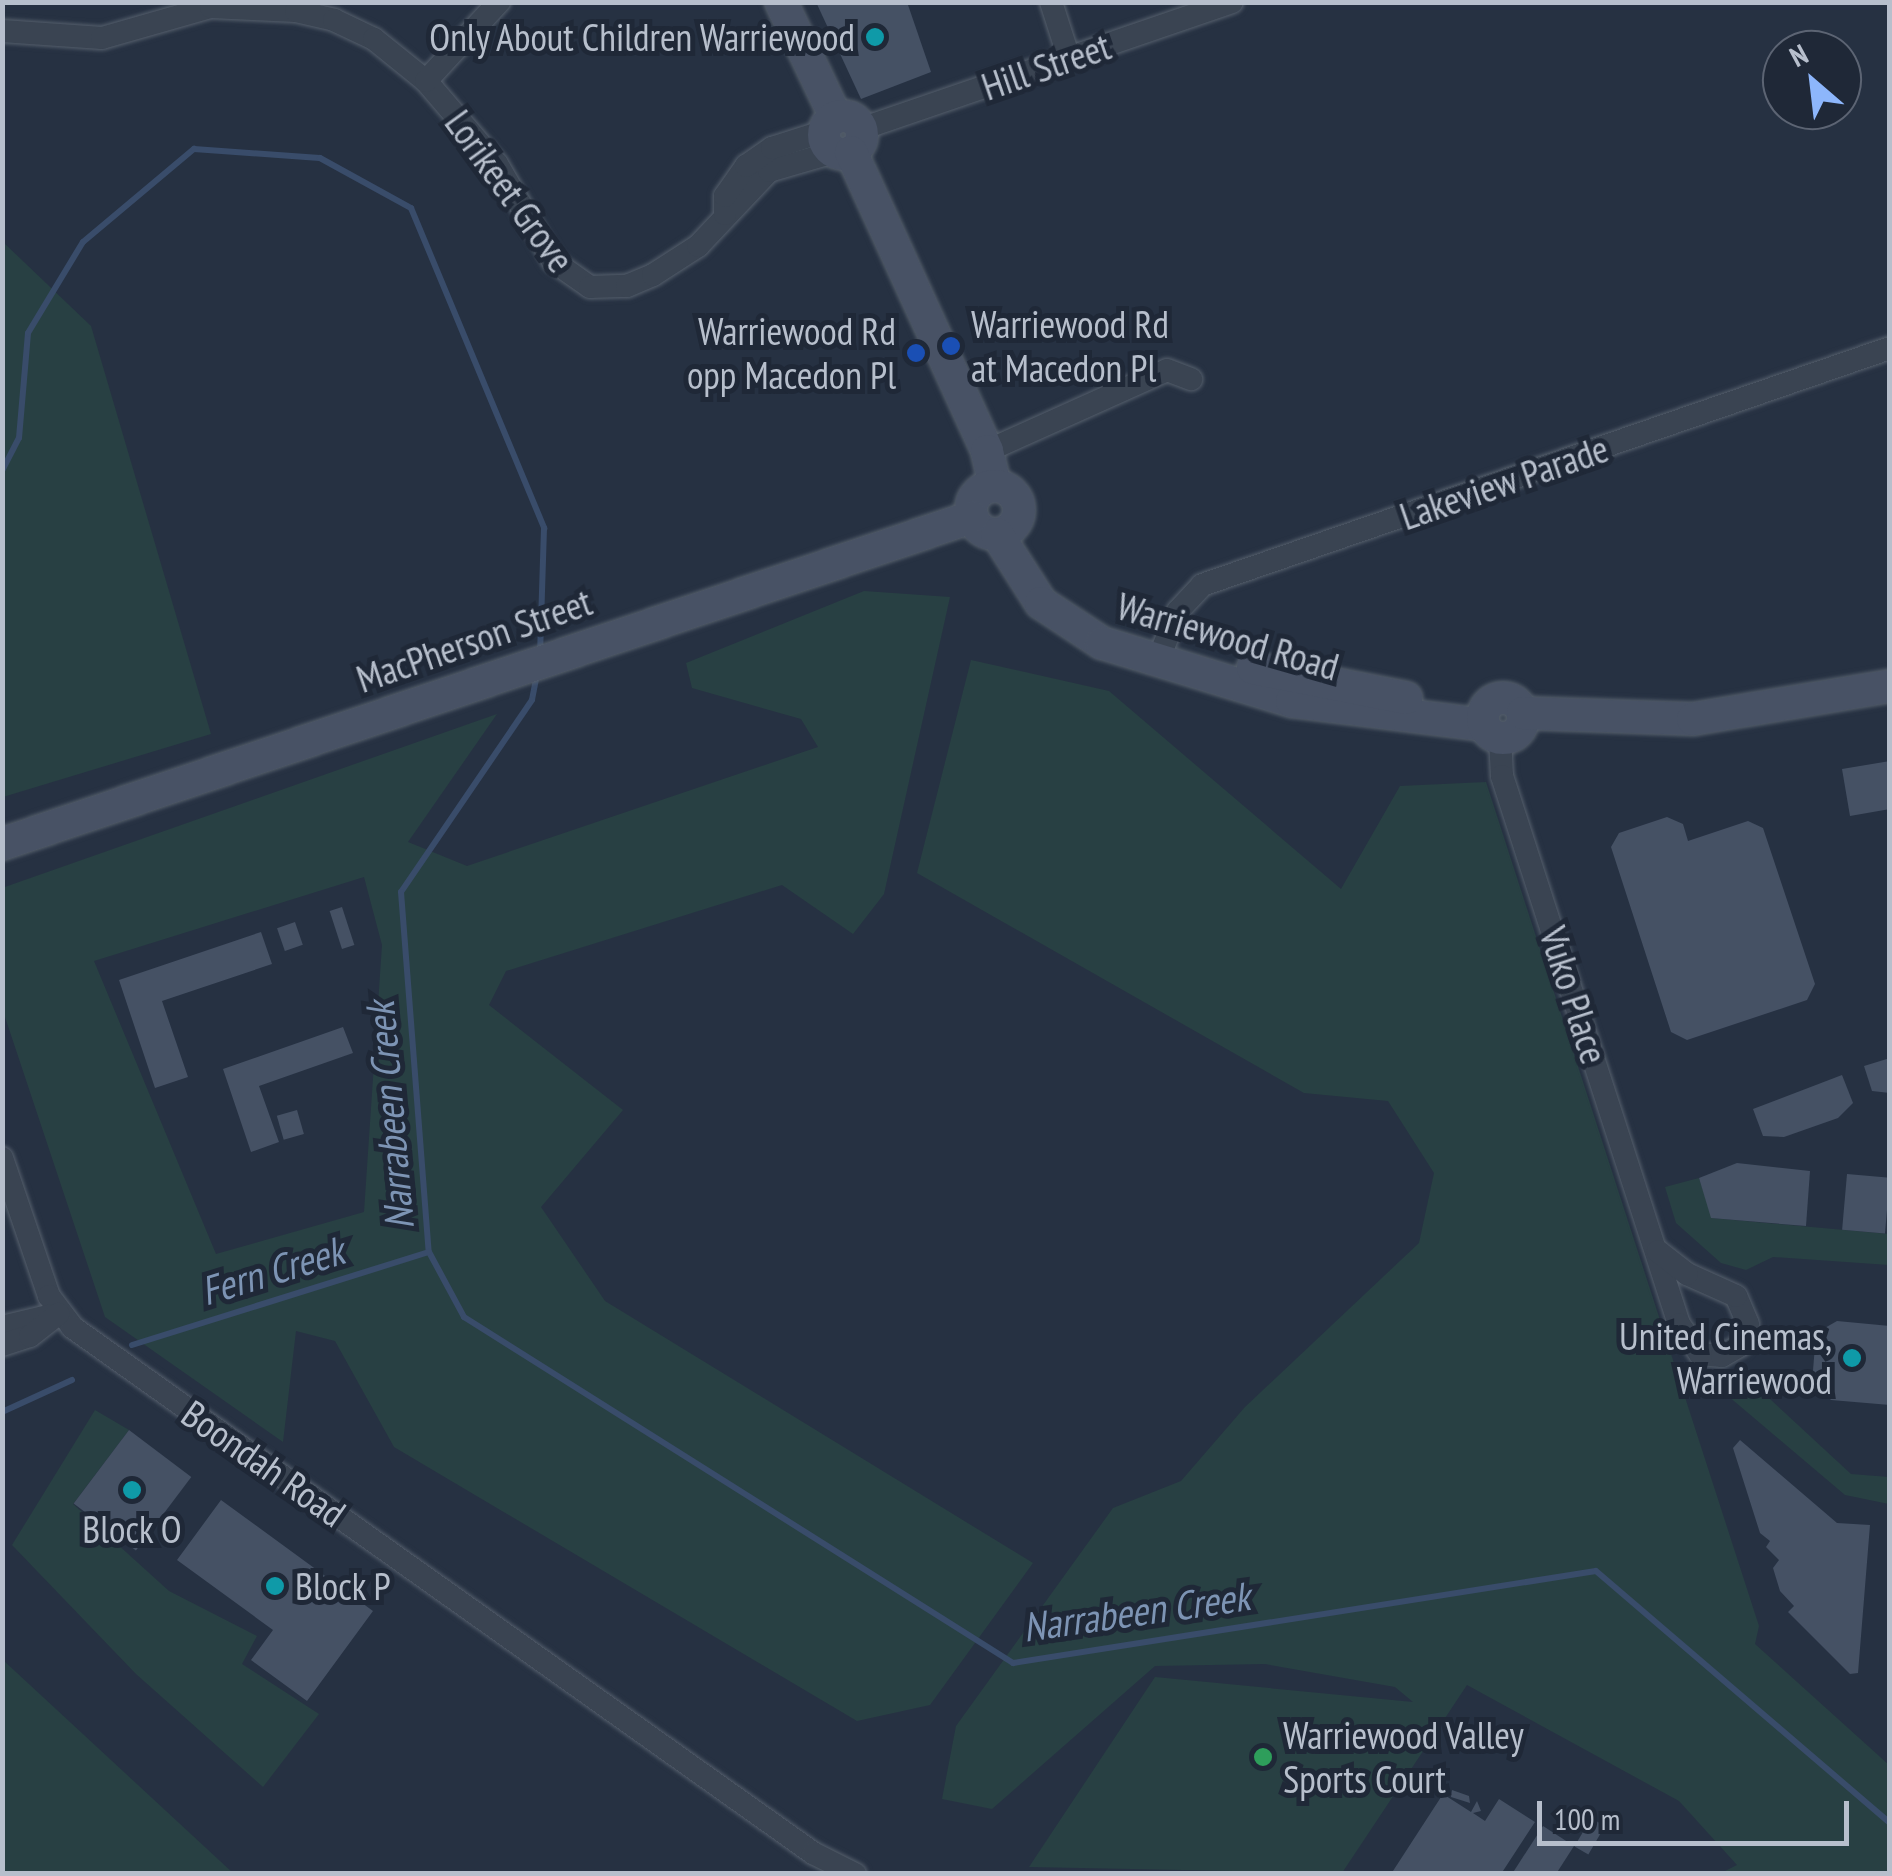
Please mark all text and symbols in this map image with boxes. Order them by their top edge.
place label: Only About Children Warriewood [427,14,855,60]
street label: Hill Street [976,23,1116,109]
marker: Only About Children Warriewood [864,26,886,48]
north arrow [1762,30,1862,130]
text: N [1783,35,1814,75]
street label: Lorikeet Grove [436,101,584,281]
place label: Warriewood Rd at Macedon Pl [971,301,1169,390]
place label: Warriewood Rd opp Macedon Pl [687,308,896,398]
marker: Warriewood Rd at Macedon Pl [940,335,962,357]
marker: Warriewood Rd opp Macedon Pl [905,342,927,364]
street label: Lakeview Parade [1394,425,1614,539]
street label: MacPherson Street [350,578,598,702]
street label: Warriewood Road [1112,583,1344,689]
street label: Vuko Place [1531,921,1617,1069]
water label: Narrabeen Creek [355,1000,423,1232]
water label: Fern Creek [195,1226,349,1314]
place label: United Cinemas, Warriewood [1619,1313,1832,1402]
marker: United Cinemas, Warriewood [1841,1347,1863,1369]
street label: Boondah Road [174,1390,354,1536]
marker: Block O [121,1479,143,1501]
place label: Block O [82,1506,182,1552]
place label: Block P [295,1563,392,1609]
water label: Narrabeen Creek [1019,1571,1253,1651]
marker: Block P [264,1575,286,1597]
place label: Warriewood Valley Sports Court [1283,1712,1525,1802]
marker: Warriewood Valley Sports Court [1252,1746,1274,1768]
scale bar [1542,1781,1854,1843]
text: 100 m [1554,1799,1620,1838]

